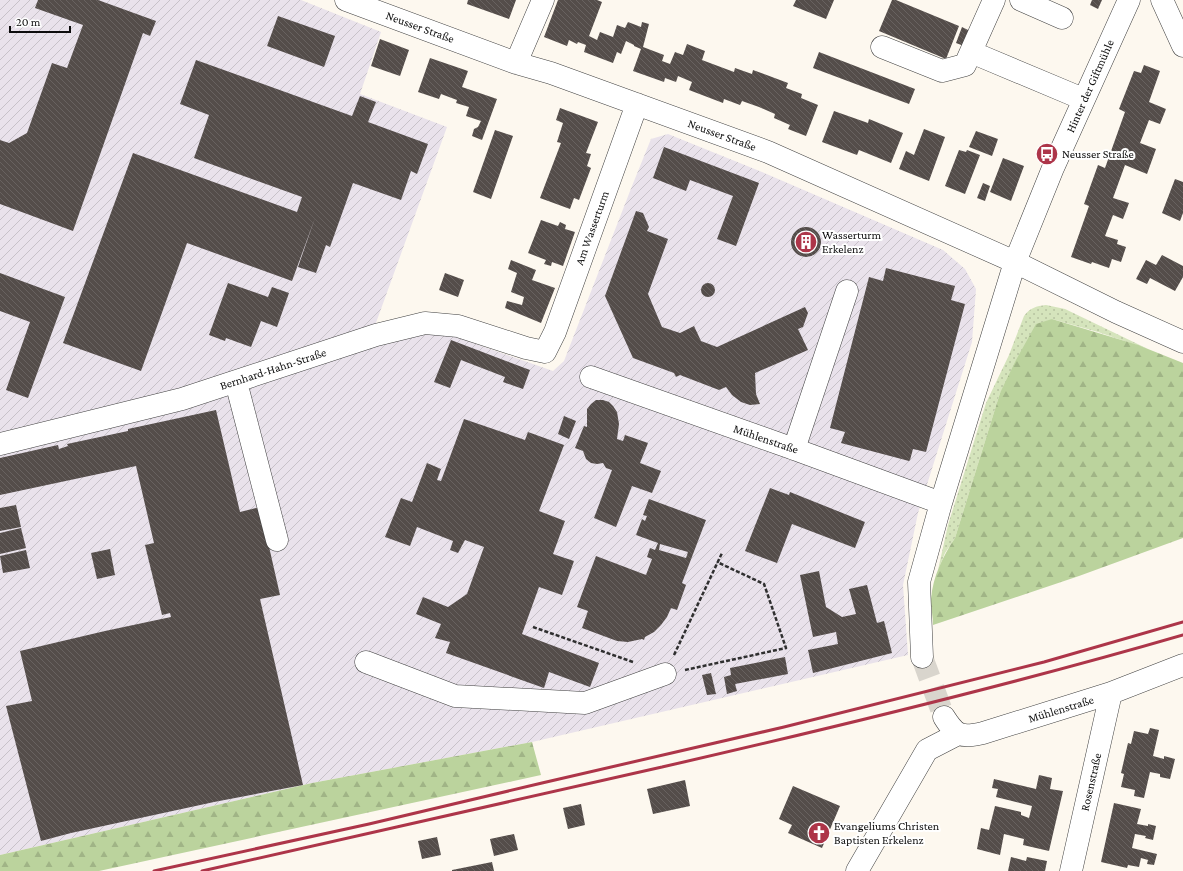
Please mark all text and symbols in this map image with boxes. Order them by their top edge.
scale bar [10,8,70,34]
street label: Neusser Straße [384,8,456,46]
text: 20 m [16,15,41,29]
street label: Hinter der Giftmühle [1063,37,1117,135]
street label: Neusser Straße [686,116,758,154]
bus stop icon: Neusser Straße [1034,141,1060,167]
place label: Neusser Straße [1062,147,1134,161]
street label: Am Wasserturm [572,189,612,267]
place label: Wasserturm Erkelenz [822,228,882,256]
building icon: Wasserturm Erkelenz [793,229,819,255]
street label: Bernhard-Hahn-Straße [218,345,328,393]
street label: Mühlenstraße [732,421,800,457]
street label: Mühlenstraße [1026,692,1096,726]
street label: Rosenstraße [1078,752,1104,812]
place label: Evangeliums Christen Baptisten Erkelenz [834,819,940,847]
church icon: Evangeliums Christen Baptisten Erkelenz [806,820,832,846]

